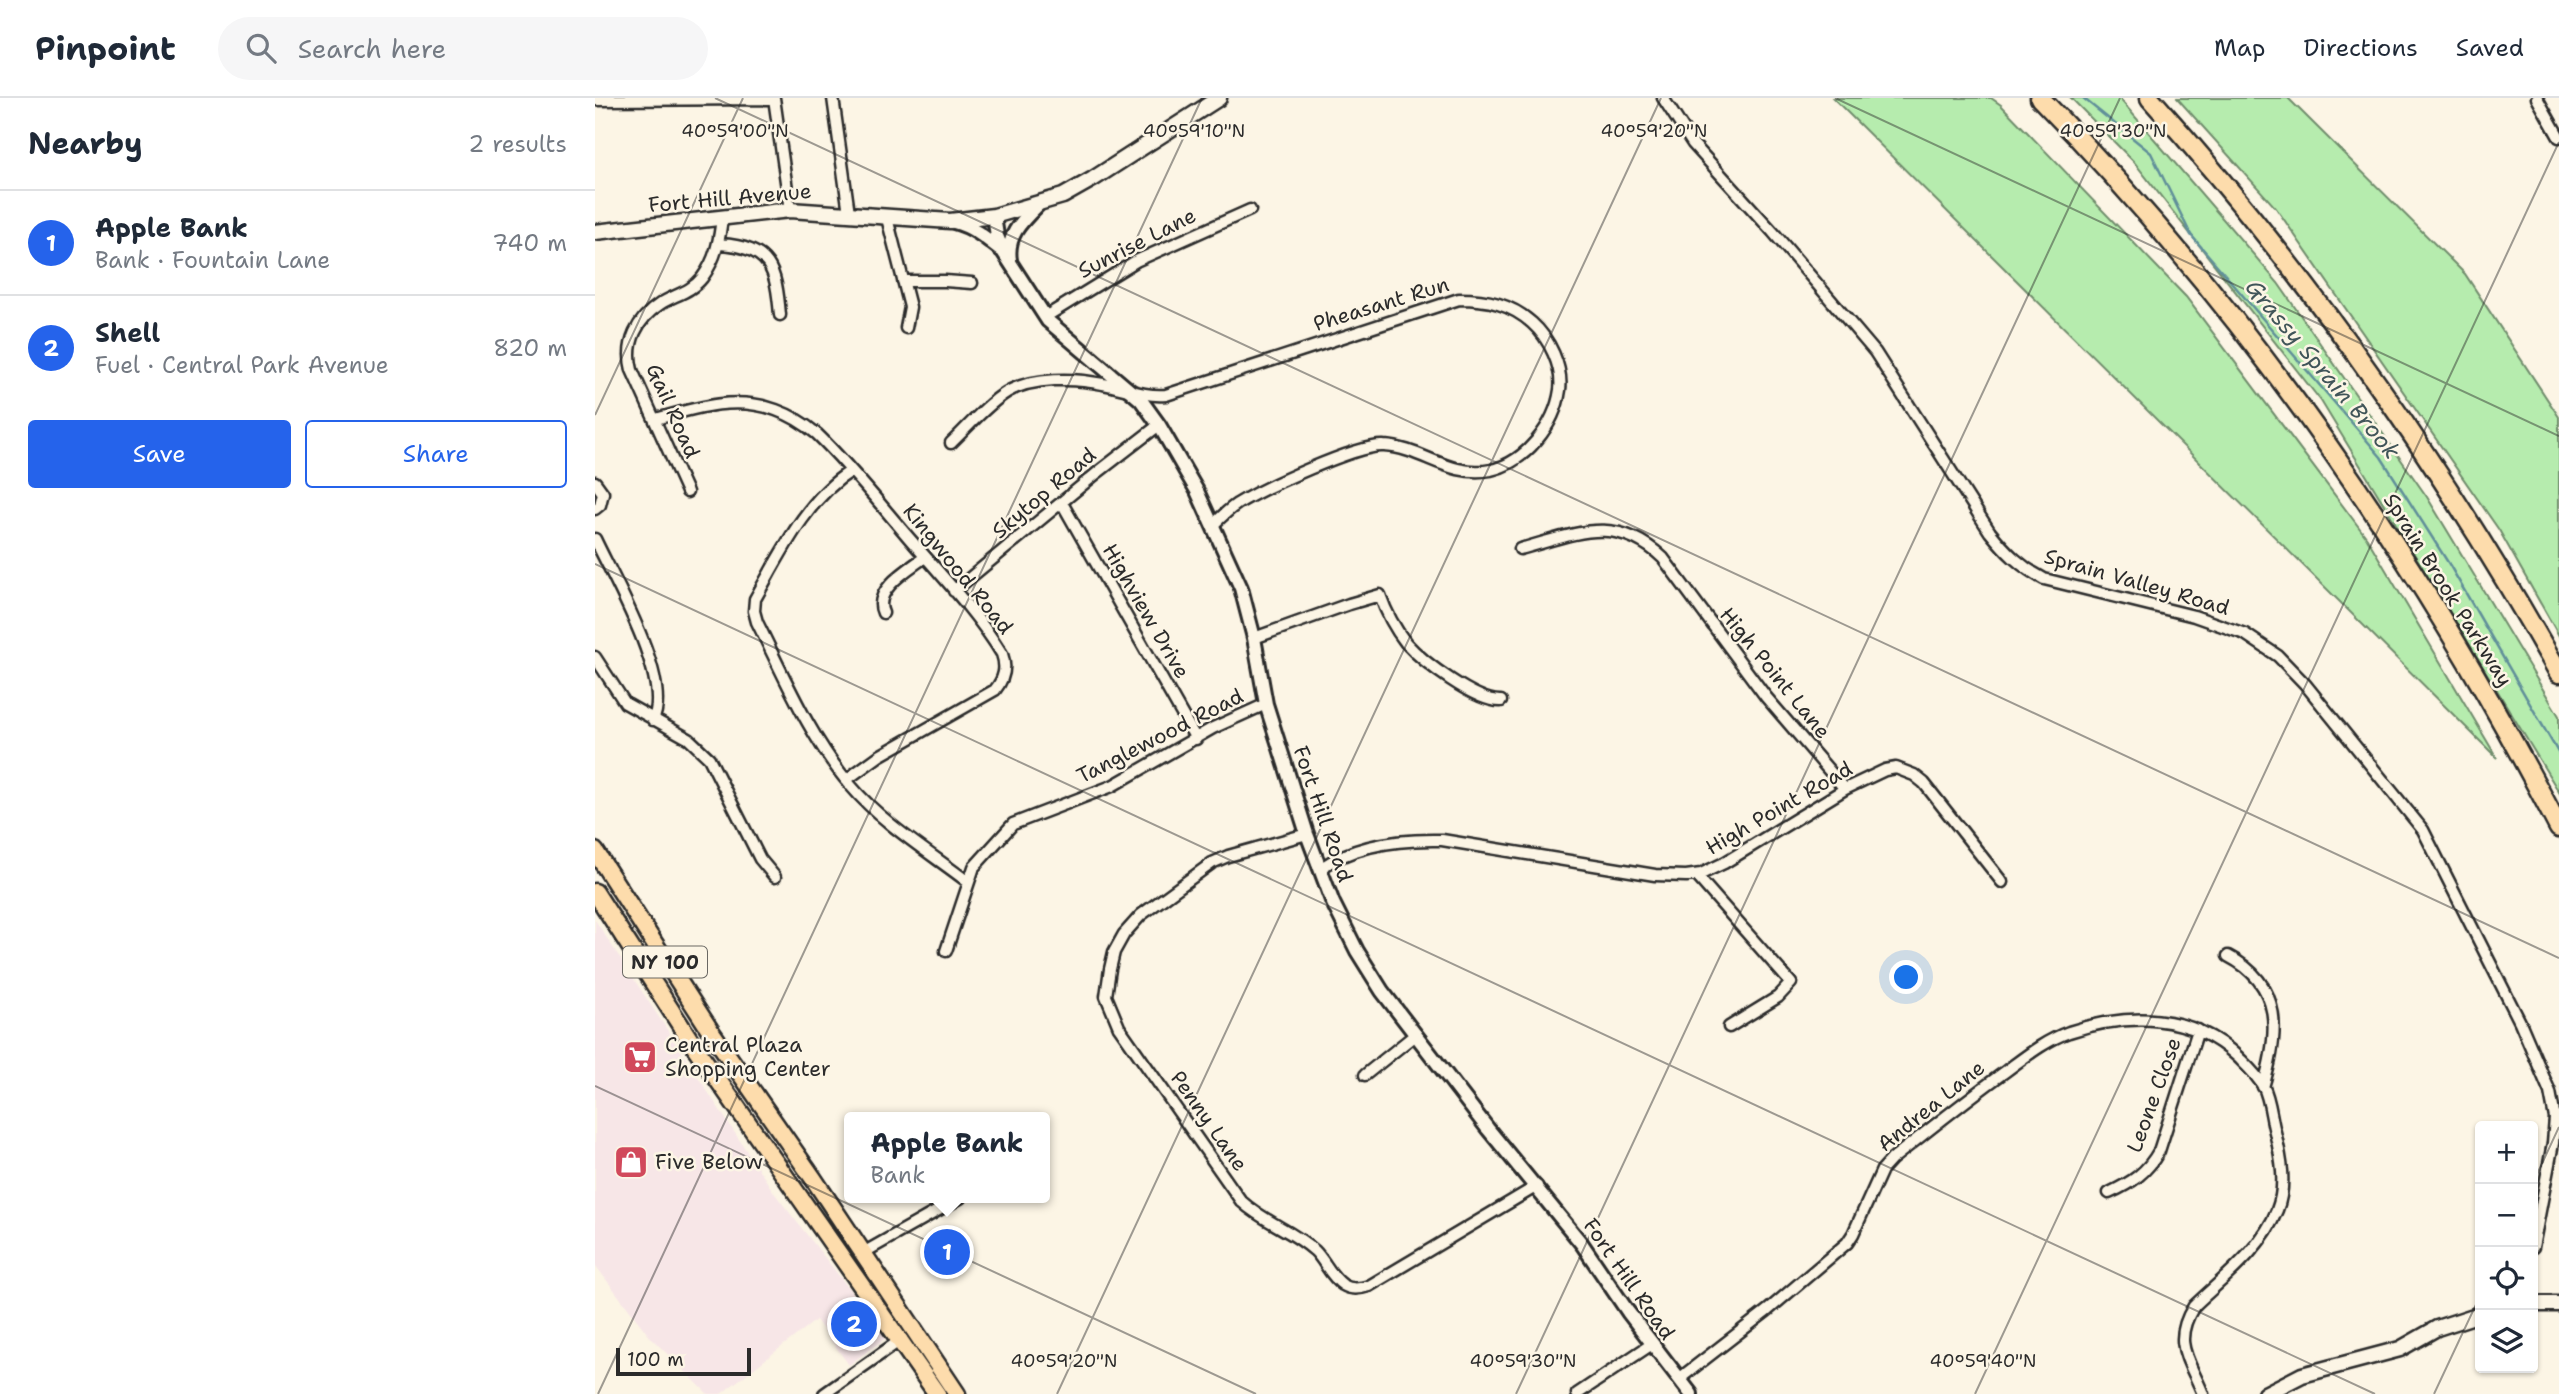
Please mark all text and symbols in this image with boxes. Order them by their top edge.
search box [218,17,708,80]
text: Pinpoint [35,26,176,71]
icon: search [242,29,280,67]
text: Search here [298,31,446,66]
text: Map [2214,32,2265,64]
text: Directions [2303,32,2418,64]
text: Saved [2456,32,2524,64]
text: 40°59'00"N [681,119,789,143]
text: 40°59'10"N [1143,119,1245,143]
text: 40°59'20"N [1601,119,1707,143]
text: 40°59'30"N [2059,119,2167,143]
text: Nearby [28,123,143,164]
text: 2 results [468,129,567,159]
street label: Fort Hill Avenue [647,177,813,219]
street label: Sunrise Lane [1073,201,1201,285]
text: Apple Bank [95,210,248,245]
text: 1 [46,228,56,258]
text: 740 m [492,228,567,258]
text: Bank · Fountain Lane [95,245,330,275]
street label: Pheasant Run [1310,270,1452,338]
water label: Grassy Sprain Brook [2239,273,2407,465]
text: Shell [95,315,160,350]
text: 2 [43,333,59,363]
text: 820 m [493,333,567,363]
text: Fuel · Central Park Avenue [95,350,389,380]
street label: Gail Road [640,359,706,463]
button: Save [28,420,291,488]
button: Share [305,420,567,488]
street label: Skytop Road [986,441,1102,545]
street label: Sprain Brook Parkway [2377,488,2519,692]
street label: Kingwood Road [896,498,1020,640]
street label: Highview Drive [1096,538,1196,684]
street label: Sprain Valley Road [2041,542,2233,622]
street label: High Point Lane [1713,601,1837,745]
street label: Tanglewood Road [1072,682,1248,790]
street label: Fort Hill Road [1287,742,1359,886]
street label: High Point Road [1700,755,1858,861]
road number: NY 100 [623,946,707,978]
your location [1889,960,1923,994]
place label: Central Plaza Shopping Center [665,1031,831,1083]
street label: Leone Close [2120,1034,2188,1156]
supermarket icon: Central Plaza Shopping Center [621,1038,659,1076]
street label: Andrea Lane [1871,1054,1991,1158]
street label: Penny Lane [1164,1065,1254,1177]
popup [844,1112,1050,1203]
map controls [2475,1121,2538,1373]
button: + [2475,1121,2538,1184]
text: Apple Bank [870,1125,1024,1160]
shop icon: Five Below [612,1143,650,1181]
place label: Five Below [655,1148,763,1176]
text: Bank [870,1160,925,1190]
button: − [2475,1184,2538,1247]
street label: Fort Hill Road [1577,1213,1681,1345]
pin: 1 [924,1226,970,1278]
button: locate [2475,1247,2538,1310]
pin: 2 [831,1298,877,1350]
button: layers [2475,1310,2538,1373]
scale bar [616,1345,751,1377]
text: 100 m [627,1347,684,1372]
text: 40°59'20"N [1011,1349,1117,1373]
text: 40°59'30"N [1469,1349,1577,1373]
text: 40°59'40"N [1929,1349,2037,1373]

